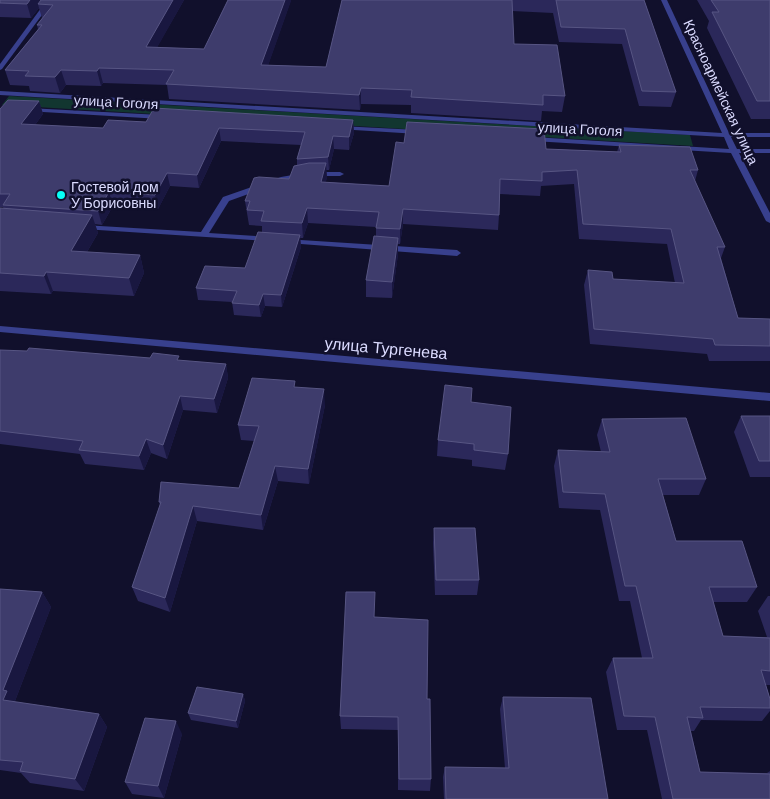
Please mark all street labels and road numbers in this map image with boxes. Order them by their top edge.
street label: Красноармейская улица [679,17,763,168]
street label: улица Гоголя [73,91,159,113]
street label: улица Гоголя [537,118,623,140]
street label: улица Тургенева [324,333,448,364]

